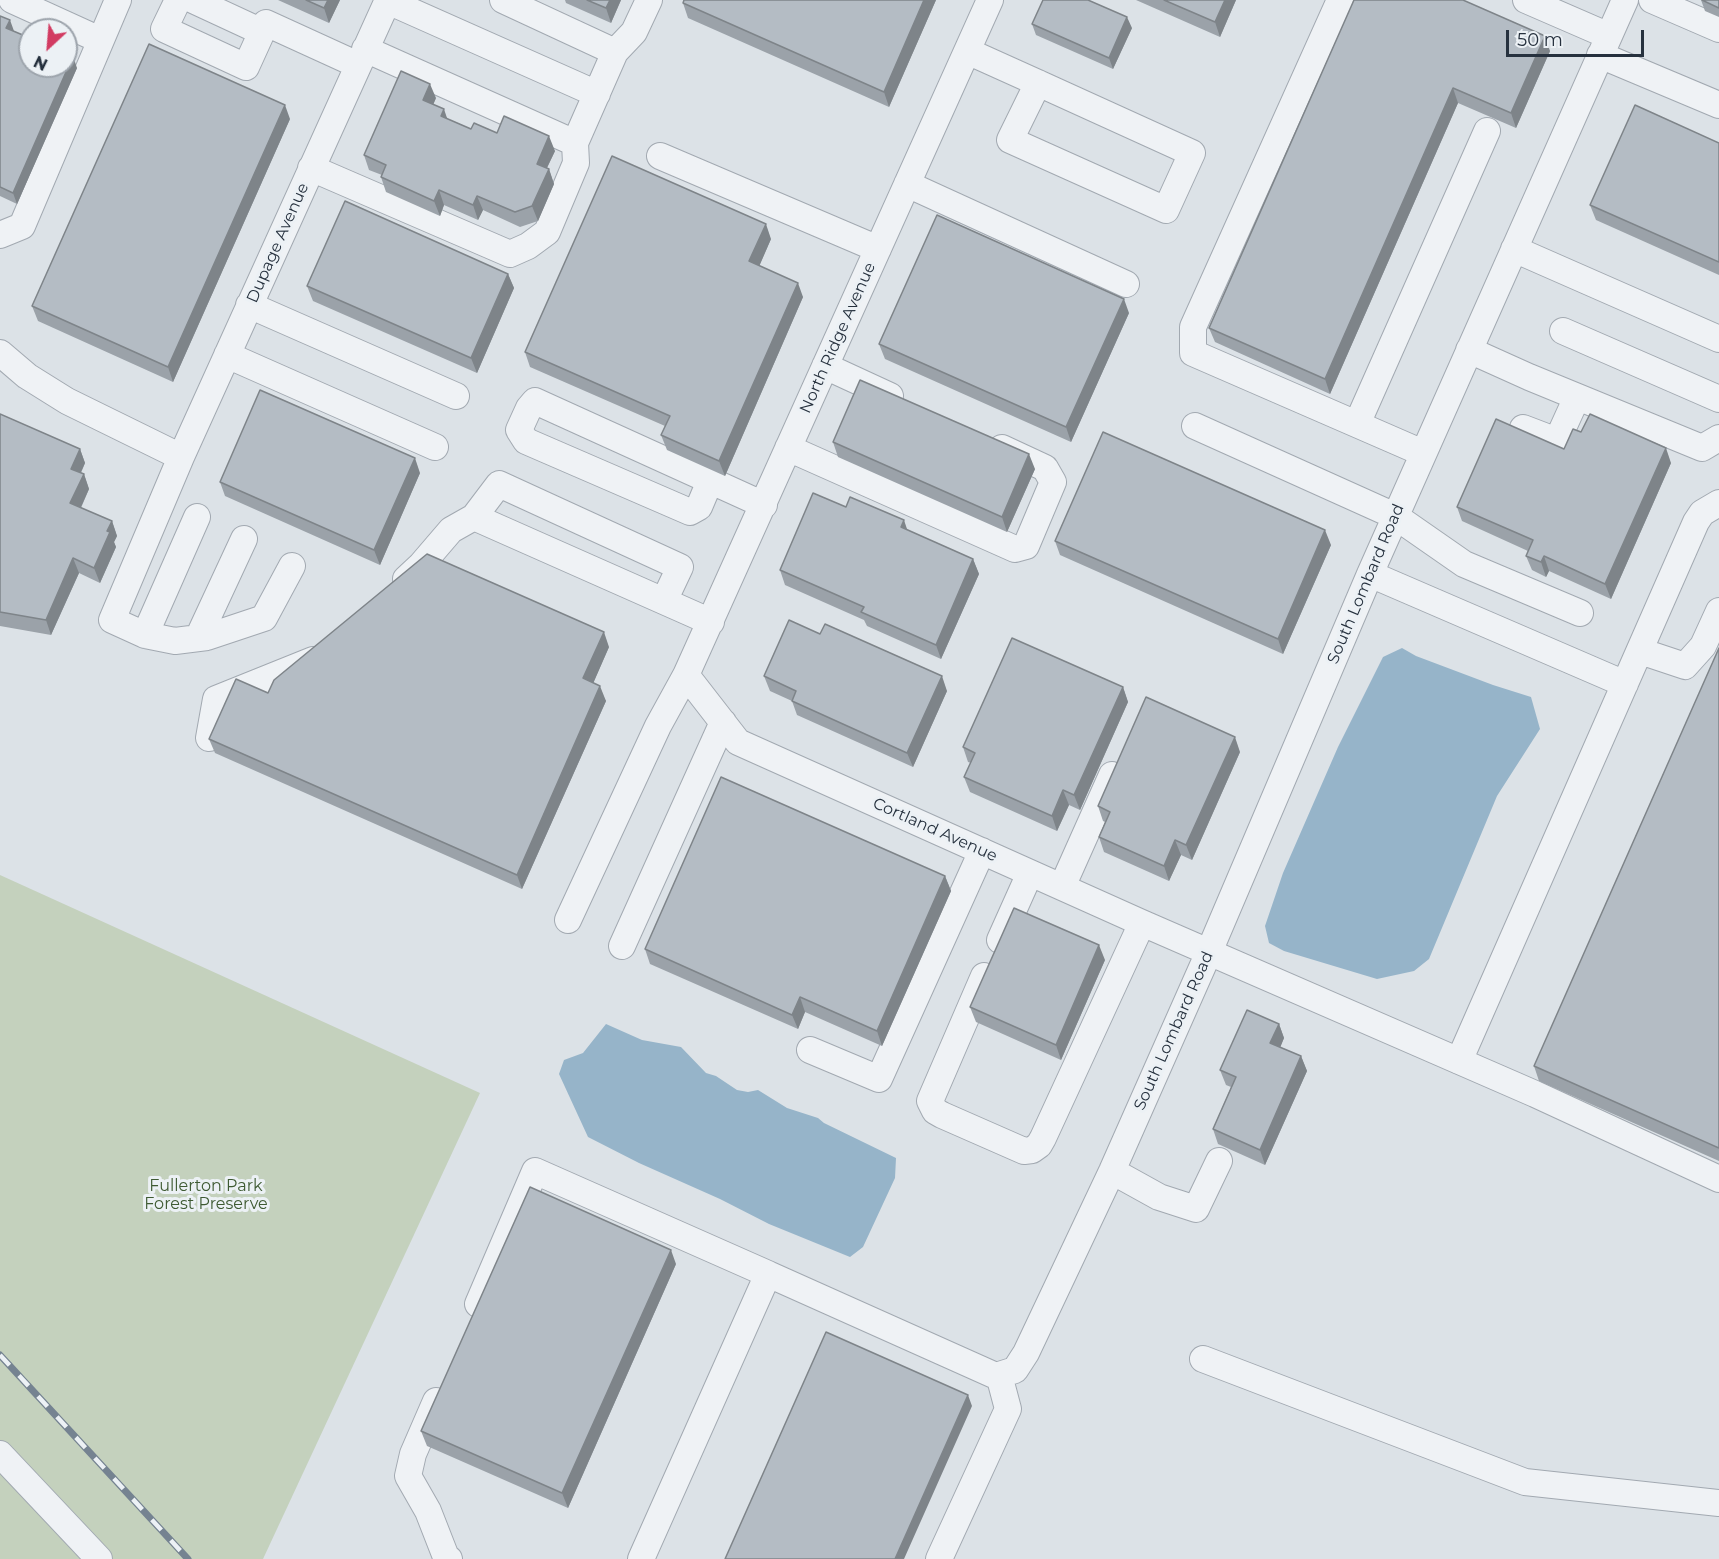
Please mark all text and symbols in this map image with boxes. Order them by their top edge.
north arrow [18,18,78,78]
scale bar [1509,18,1647,56]
text: 50 m [1517,29,1563,51]
text: N [31,51,51,74]
street label: Dupage Avenue [243,180,313,306]
street label: North Ridge Avenue [796,260,880,416]
street label: South Lombard Road [1324,501,1408,667]
street label: Cortland Avenue [870,794,1000,866]
street label: South Lombard Road [1130,949,1218,1113]
park label: Fullerton Park Forest Preserve [144,1176,268,1214]

